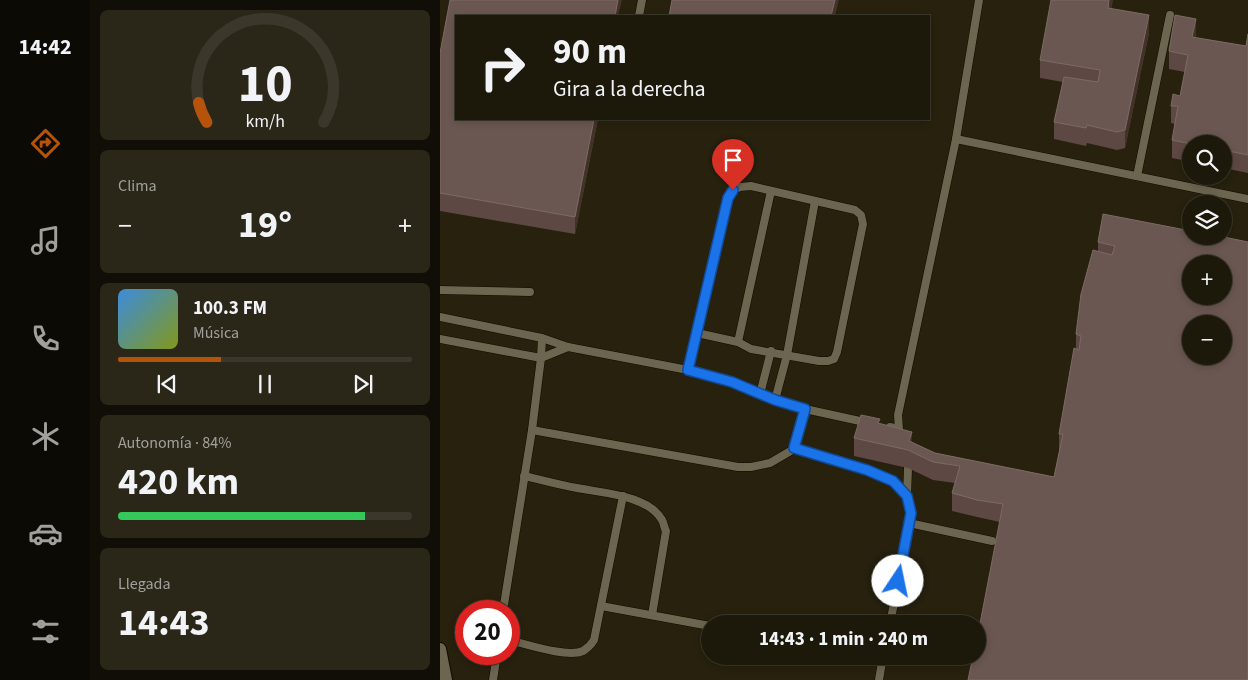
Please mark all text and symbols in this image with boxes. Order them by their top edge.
text: 90 m [553,27,627,77]
text: 14:42 [18,31,72,63]
icon: right [470,35,535,100]
text: 10 [238,48,292,122]
text: Gira a la derecha [553,73,706,105]
text: km/h [245,109,285,134]
icon: directions [28,126,63,161]
map controls [1182,135,1232,365]
button: search [1182,135,1232,185]
pin [712,139,754,190]
icon: arrive [719,146,747,174]
text: Clima [118,175,156,197]
button: layers [1182,195,1232,245]
text: 19° [238,198,292,252]
text: − [118,206,132,246]
text: + [398,206,412,246]
icon: music [28,223,63,258]
button: + [1182,255,1232,305]
text: 100.3 FM [193,295,267,322]
button: − [1182,315,1232,365]
icon: phone [28,321,63,356]
text: Música [193,322,239,344]
icon: previous [153,370,181,398]
icon: pause [251,370,279,398]
icon: next [349,370,377,398]
icon: climate [28,419,63,454]
text: Autonomía · 84% [118,432,231,454]
text: 420 km [118,455,239,509]
icon: car [28,516,63,551]
position arrow [871,554,923,606]
text: Llegada [118,573,170,595]
text: 14:43 [118,596,210,650]
speed limit sign: 20 [455,600,520,665]
icon: filters [28,614,63,649]
text: 14:43 · 1 min · 240 m [759,626,928,653]

